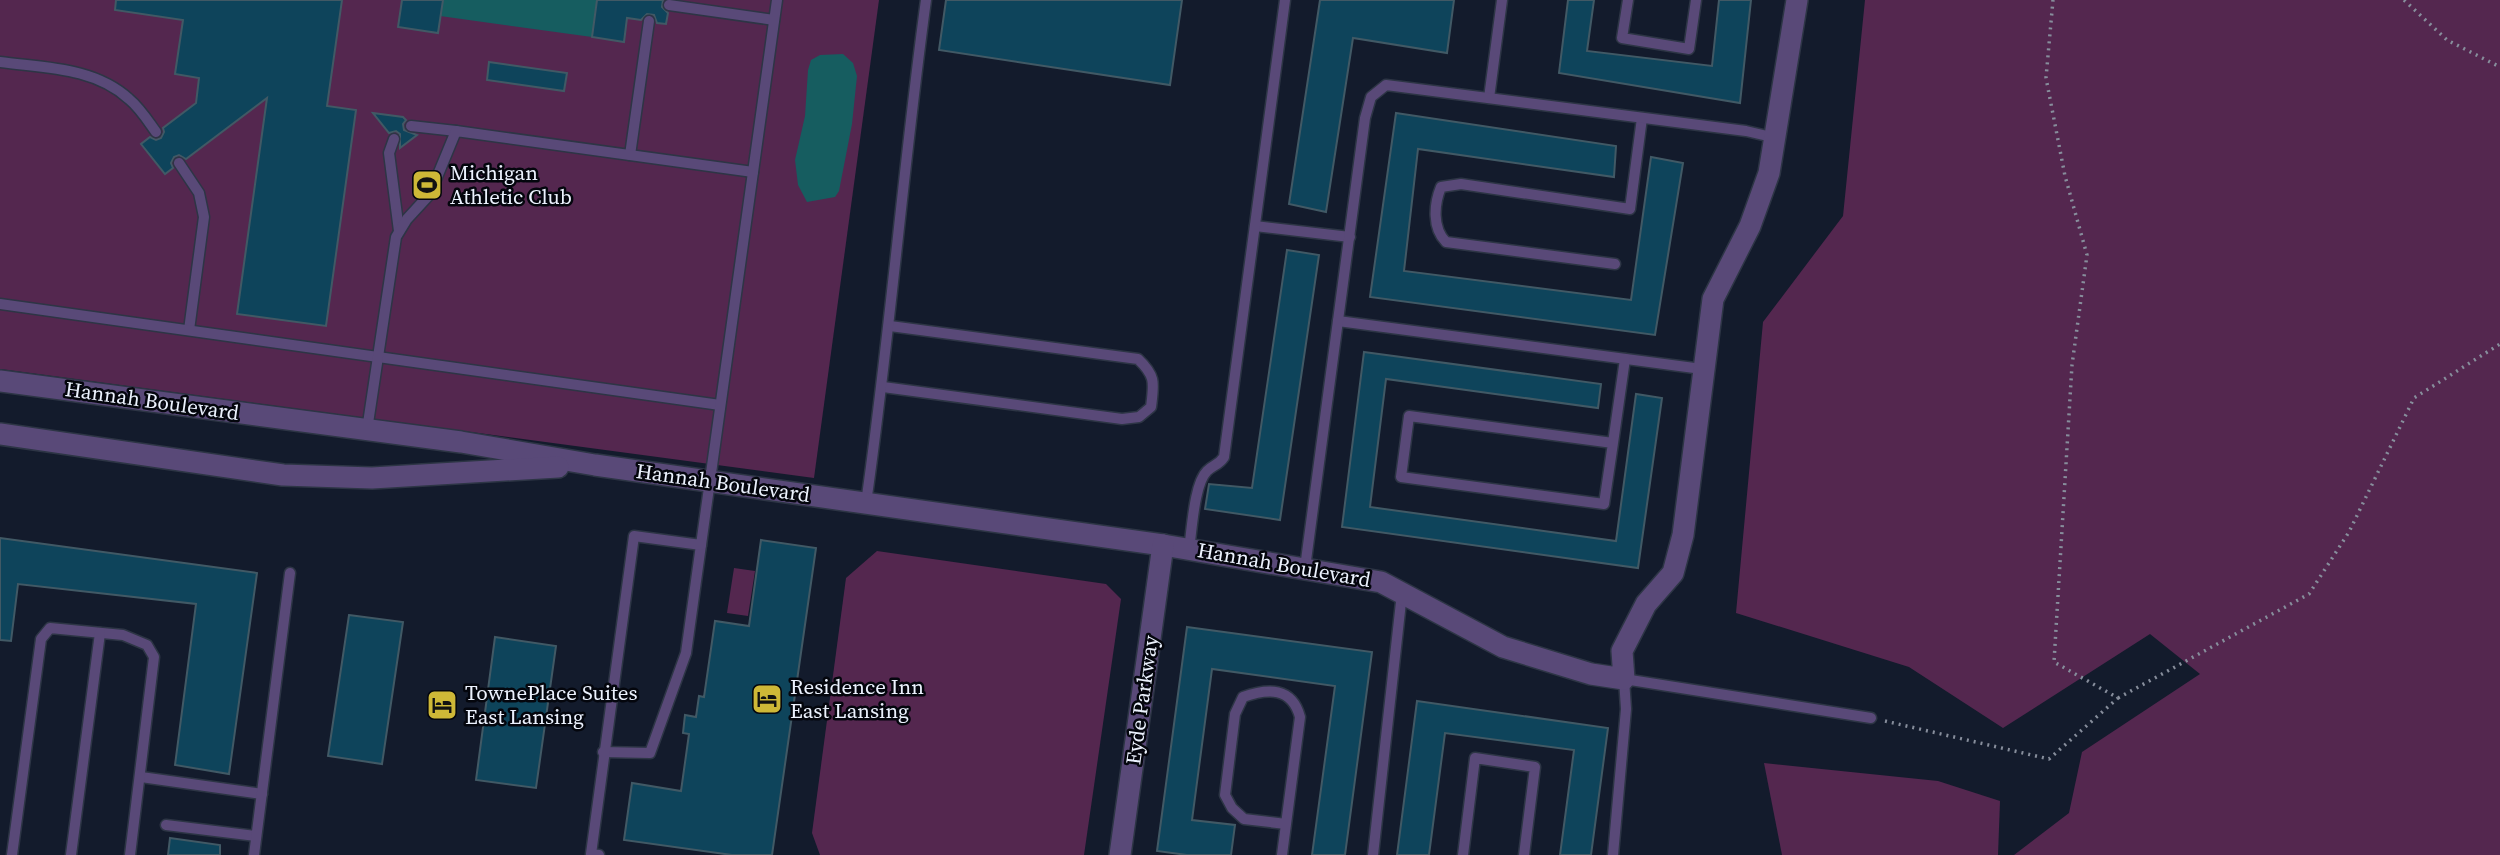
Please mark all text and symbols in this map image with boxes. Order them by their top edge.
place label: Michigan Athletic Club [450,158,572,211]
sports icon: Michigan Athletic Club [410,168,444,202]
street label: Hannah Boulevard [63,374,241,427]
street label: Hannah Boulevard [634,456,812,509]
street label: Hannah Boulevard [1195,535,1373,594]
street label: Eyde Parkway [1118,633,1165,766]
place label: Residence Inn East Lansing [790,672,924,725]
place label: TownePlace Suites East Lansing [465,678,638,731]
hotel icon: Residence Inn East Lansing [750,682,784,716]
hotel icon: TownePlace Suites East Lansing [425,688,459,722]

